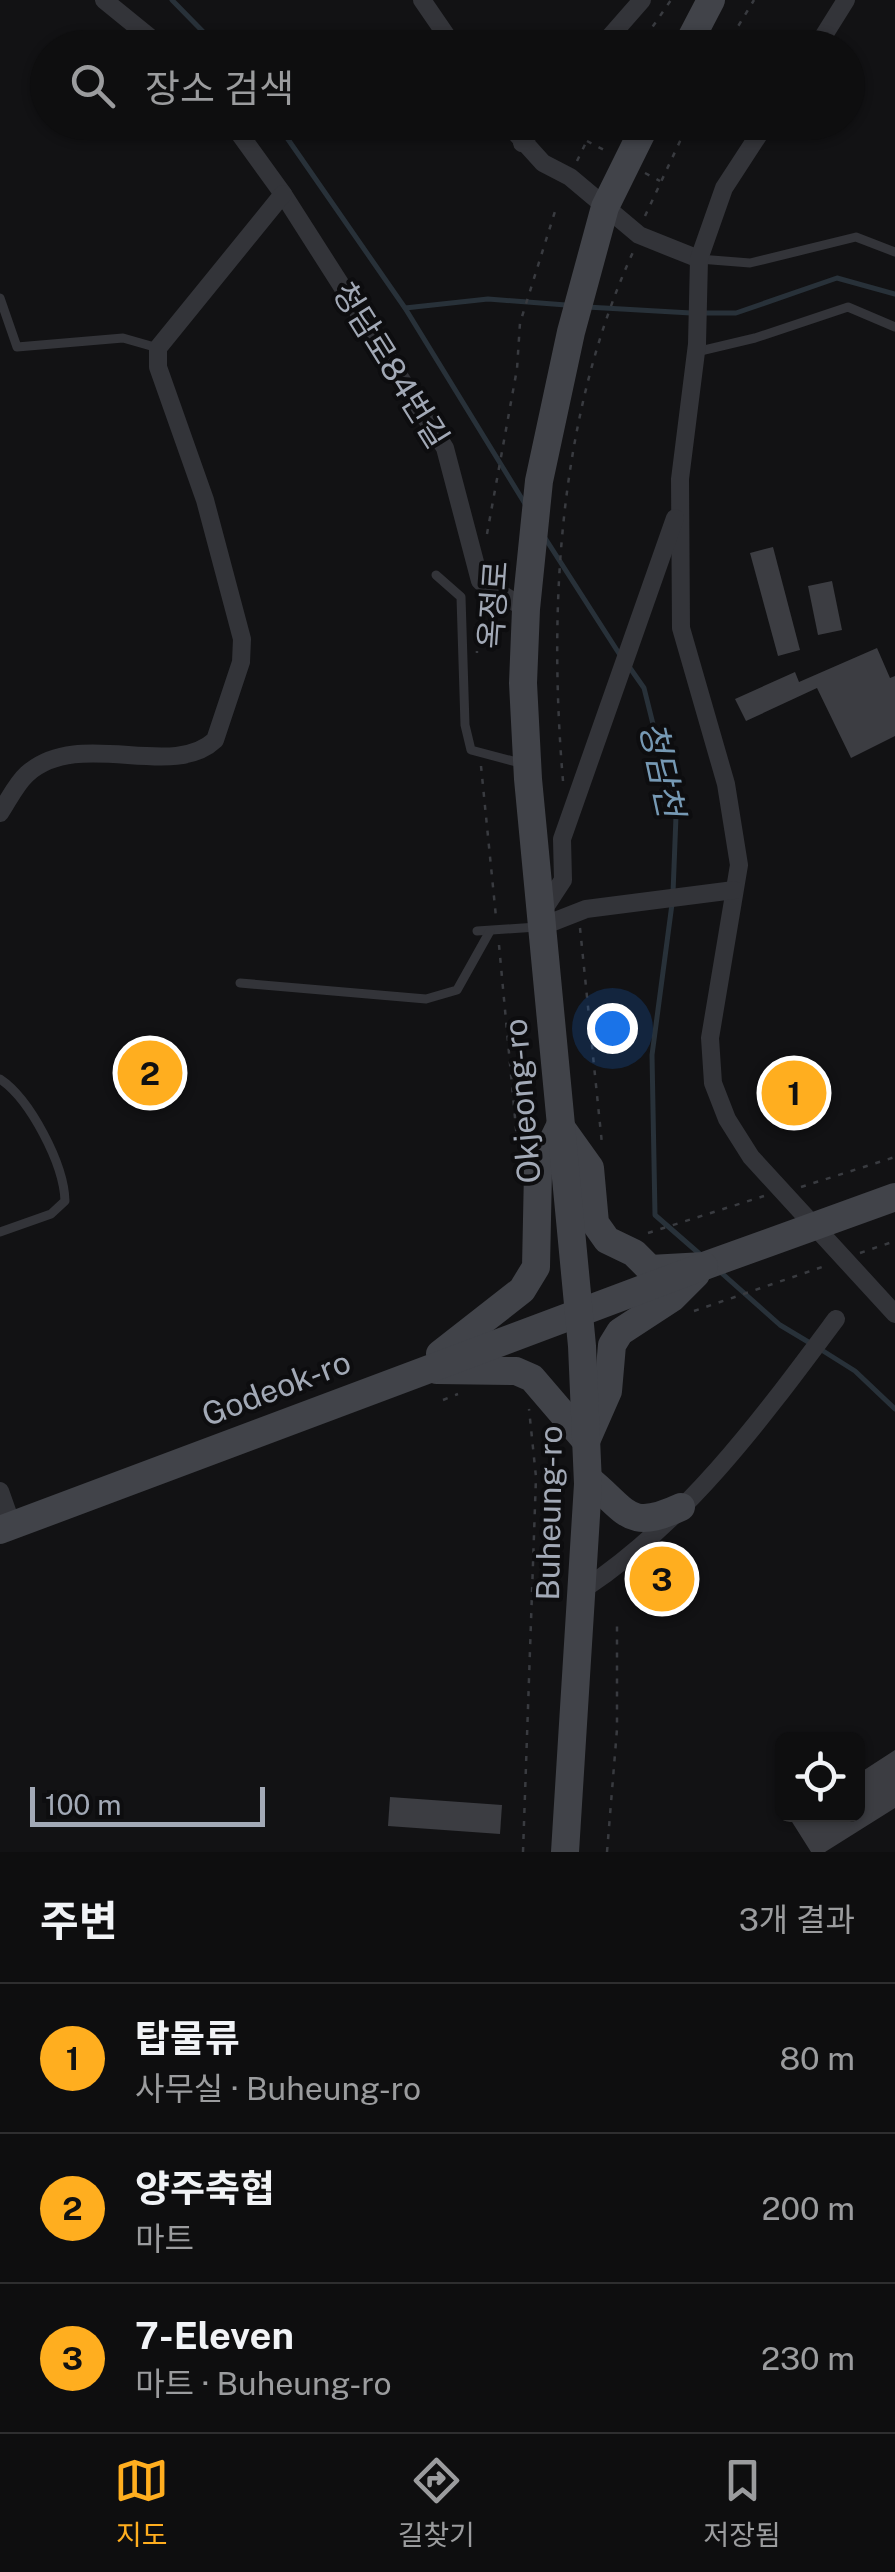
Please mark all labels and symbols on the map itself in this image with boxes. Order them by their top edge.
street label: 청담로84번길 [326,275,456,455]
street label: 옥정로 [471,560,515,650]
water label: 청담천 [632,717,693,824]
your location [587,1003,638,1054]
street label: Okjeong-ro [496,1017,548,1185]
pin: 2 [118,1036,182,1110]
pin: 1 [762,1056,826,1130]
street label: Godeok-ro [196,1343,356,1433]
street label: Buheung-ro [529,1425,569,1601]
pin: 3 [630,1542,694,1616]
scale bar [30,1782,265,1826]

